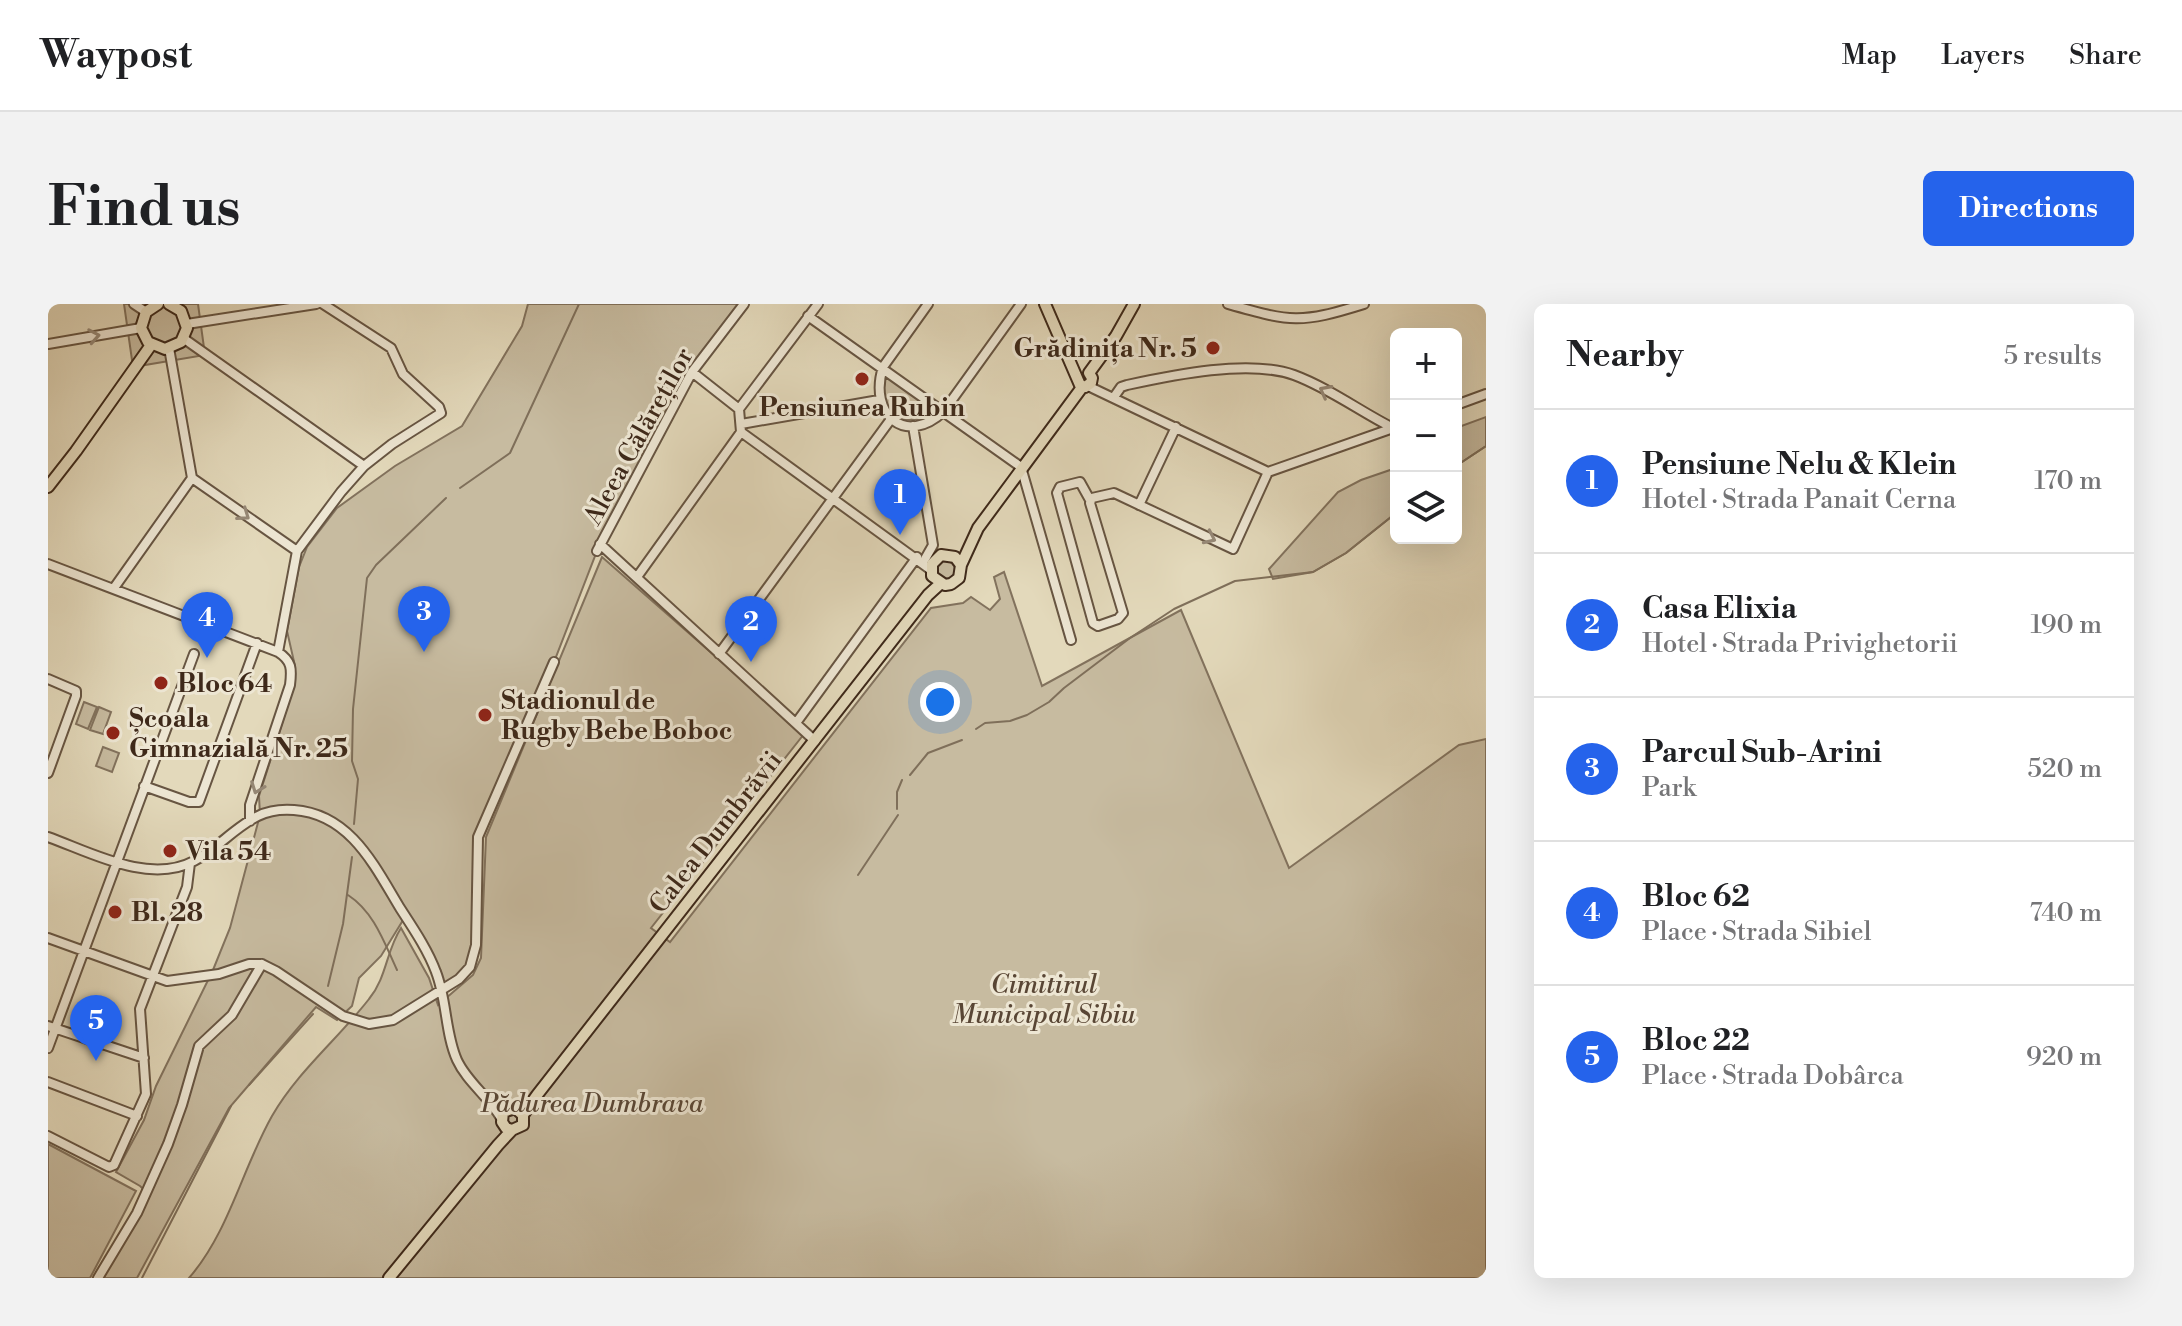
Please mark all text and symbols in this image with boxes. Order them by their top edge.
text: Waypost [40,32,192,79]
text: Map [1842,38,1897,73]
text: Layers [1941,38,2025,73]
text: Share [2069,38,2142,73]
button: Directions [1923,171,2134,246]
text: Find us [48,173,241,243]
one-way arrow [88,328,101,345]
map controls [1390,328,1462,544]
button: + [1390,328,1462,400]
place label: Grădinița Nr. 5 [1013,333,1197,365]
text: Nearby [1566,335,1684,377]
marker: Grădinița Nr. 5 [1204,339,1222,357]
text: 5 results [2004,340,2102,372]
street label: Aleea Călăreților [576,342,701,532]
marker: Pensiunea Rubin [853,370,871,388]
one-way arrow [1318,386,1333,401]
place label: Pensiunea Rubin [759,392,965,424]
button: − [1390,400,1462,472]
text: Pensiune Nelu & Klein [1642,446,1956,484]
text: 1 [1586,465,1598,497]
text: 170 m [2034,465,2102,497]
pin: 1 [874,469,926,535]
button: layers [1390,472,1462,544]
text: Hotel · Strada Panait Cerna [1642,484,1956,516]
one-way arrow [236,505,250,520]
one-way arrow [1202,528,1216,544]
pin: 3 [398,586,450,652]
text: Casa Elixia [1642,590,1797,628]
pin: 4 [181,592,233,658]
pin: 2 [725,596,777,662]
text: 2 [1584,609,1600,641]
text: 190 m [2031,609,2102,641]
text: Hotel · Strada Privighetorii [1642,628,1958,660]
place label: Bloc 64 [177,668,272,700]
marker: Bloc 64 [152,674,170,692]
your location [920,682,960,722]
place label: Stadionul de Rugby Bebe Boboc [501,685,732,747]
place label: Școala Gimnazială Nr. 25 [129,703,348,765]
marker: Stadionul de Rugby Bebe Boboc [476,706,494,724]
marker: Școala Gimnazială Nr. 25 [104,724,122,742]
text: Parcul Sub-Arini [1642,734,1882,772]
street label: Calea Dumbrăvii [642,745,789,920]
text: 3 [1584,753,1600,785]
text: 520 m [2027,753,2102,785]
text: Park [1642,772,1696,804]
one-way arrow [250,780,266,794]
place label: Vila 54 [185,836,271,868]
marker: Vila 54 [161,842,179,860]
text: Bloc 62 [1642,878,1750,916]
place label: Bl. 28 [131,897,203,929]
text: 4 [1583,897,1601,929]
text: 740 m [2030,897,2102,929]
marker: Bl. 28 [106,903,124,921]
text: Place · Strada Sibiel [1642,916,1871,948]
park label: Cimitirul Municipal Sibiu [952,969,1136,1031]
pin: 5 [70,995,122,1061]
text: Bloc 22 [1642,1022,1750,1060]
text: 5 [1584,1041,1600,1073]
text: 920 m [2026,1041,2102,1073]
text: Place · Strada Dobârca [1642,1060,1904,1092]
park label: Pădurea Dumbrava [480,1088,704,1120]

